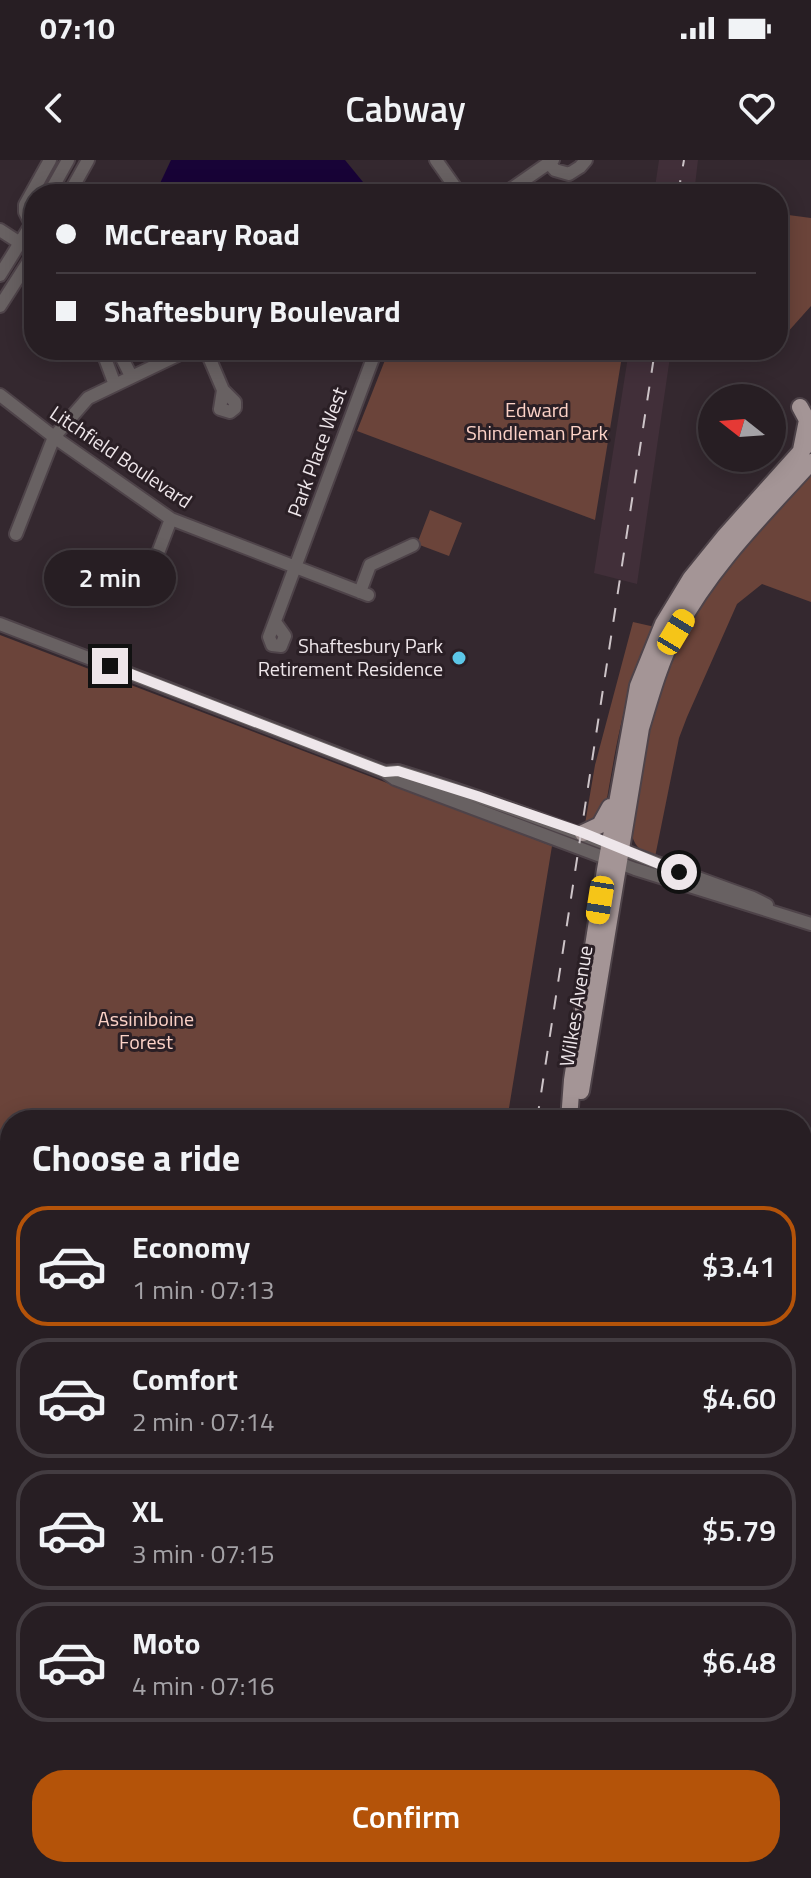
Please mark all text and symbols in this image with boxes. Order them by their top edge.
text: 07:10 [40,5,115,51]
text: Cabway [345,81,466,136]
icon: back [32,86,76,130]
icon: heart [735,86,779,130]
text: McCreary Road [104,211,300,257]
text: Shaftesbury Boulevard [104,288,401,334]
street label: Park Place West [279,383,354,521]
north arrow [698,384,786,472]
map controls [698,384,786,472]
park label: Edward Shindleman Park [466,394,608,448]
street label: Litchfield Boulevard [44,397,199,516]
callout: 2 min [44,550,176,606]
text: 2 min [79,558,141,597]
car [653,605,699,659]
place label: Shaftesbury Park Retirement Residence [258,630,443,684]
route end [92,648,128,684]
marker: Shaftesbury Park Retirement Residence [450,649,468,667]
route start [661,854,697,890]
car [584,874,616,926]
street label: Wilkes Avenue [551,943,600,1069]
park label: Assiniboine Forest [98,1003,194,1057]
text: Choose a ride [32,1130,240,1185]
text: Economy [132,1224,250,1270]
icon: car [36,1230,108,1302]
text: $3.41 [702,1243,776,1289]
text: 1 min · 07:13 [132,1270,275,1309]
text: Comfort [132,1356,238,1402]
icon: car [36,1362,108,1434]
text: $4.60 [702,1375,776,1421]
text: 2 min · 07:14 [132,1402,275,1441]
text: XL [132,1488,163,1534]
icon: car [36,1494,108,1566]
text: $5.79 [702,1507,776,1553]
text: 3 min · 07:15 [132,1534,275,1573]
text: Moto [132,1620,200,1666]
icon: car [36,1626,108,1698]
text: $6.48 [702,1639,776,1685]
text: 4 min · 07:16 [132,1666,275,1705]
button: Confirm [32,1770,780,1862]

